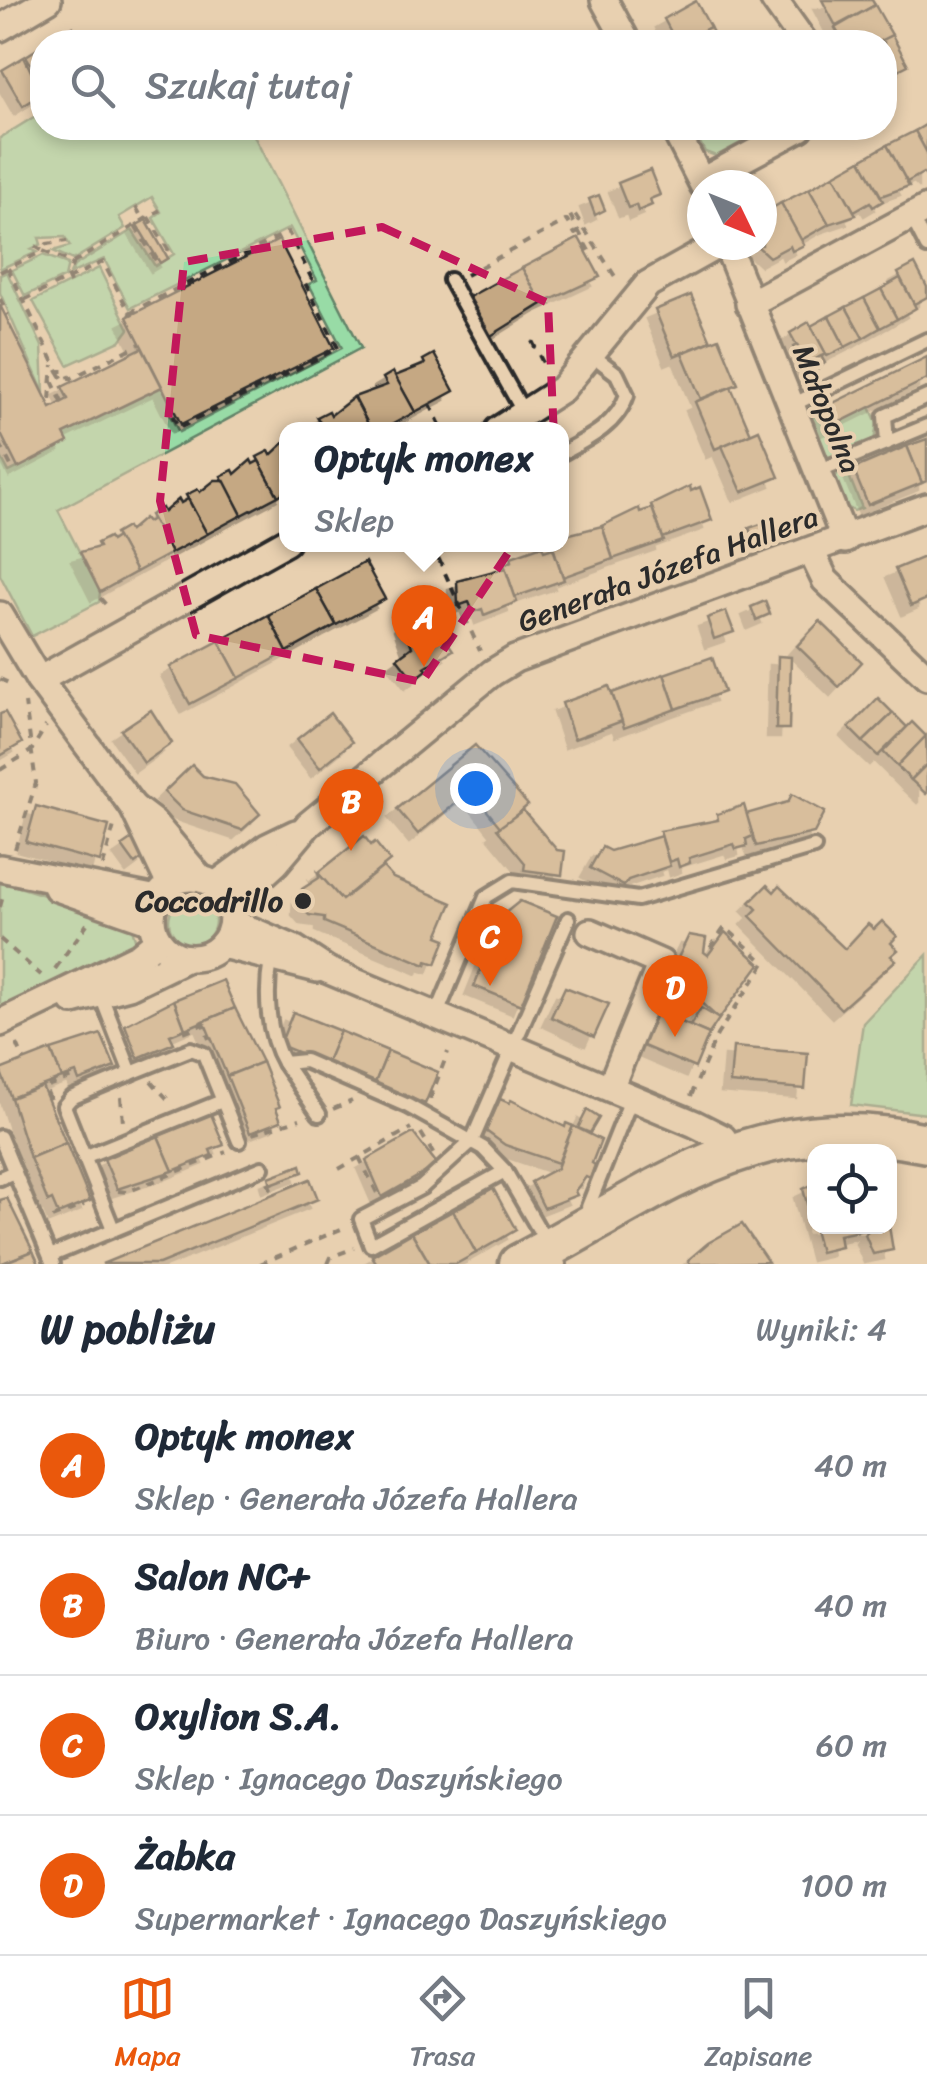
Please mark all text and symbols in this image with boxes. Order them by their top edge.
search box [30,30,897,140]
text: Szukaj tutaj [145,52,351,119]
icon: search [65,58,120,113]
north arrow [687,170,777,260]
street label: Małopolna [777,336,877,482]
popup [279,422,569,552]
text: Optyk monex [315,425,533,492]
street label: Generała Józefa Hallera [510,489,826,649]
text: Sklep [315,492,394,549]
pin: A [392,584,456,667]
your location [450,763,501,814]
pin: B [318,768,384,851]
place label: Coccodrillo [134,874,284,928]
marker: Coccodrillo [292,890,314,912]
pin: C [458,904,522,986]
pin: D [642,954,708,1037]
map controls [807,1144,897,1234]
button: locate [807,1144,897,1234]
text: W pobliżu [40,1292,215,1366]
text: Wyniki: 4 [756,1301,887,1358]
text: Optyk monex [135,1403,354,1470]
text: A [62,1437,83,1494]
text: 40 m [814,1437,887,1494]
text: Sklep · Generała Józefa Hallera [135,1470,578,1527]
text: Salon NC+ [135,1543,311,1610]
text: B [62,1577,83,1634]
text: 40 m [814,1577,887,1634]
text: Biuro · Generała Józefa Hallera [135,1610,573,1667]
text: Oxylion S.A. [135,1683,342,1750]
text: C [63,1717,82,1774]
text: 60 m [816,1717,887,1774]
text: Sklep · Ignacego Daszyńskiego [135,1750,563,1807]
text: Żabka [135,1823,235,1890]
text: D [63,1857,82,1914]
text: 100 m [800,1857,887,1914]
text: Supermarket · Ignacego Daszyńskiego [135,1890,667,1947]
tab: Mapa [115,1971,180,2080]
tab: Trasa [409,1971,475,2080]
tab: Zapisane [704,1971,812,2080]

